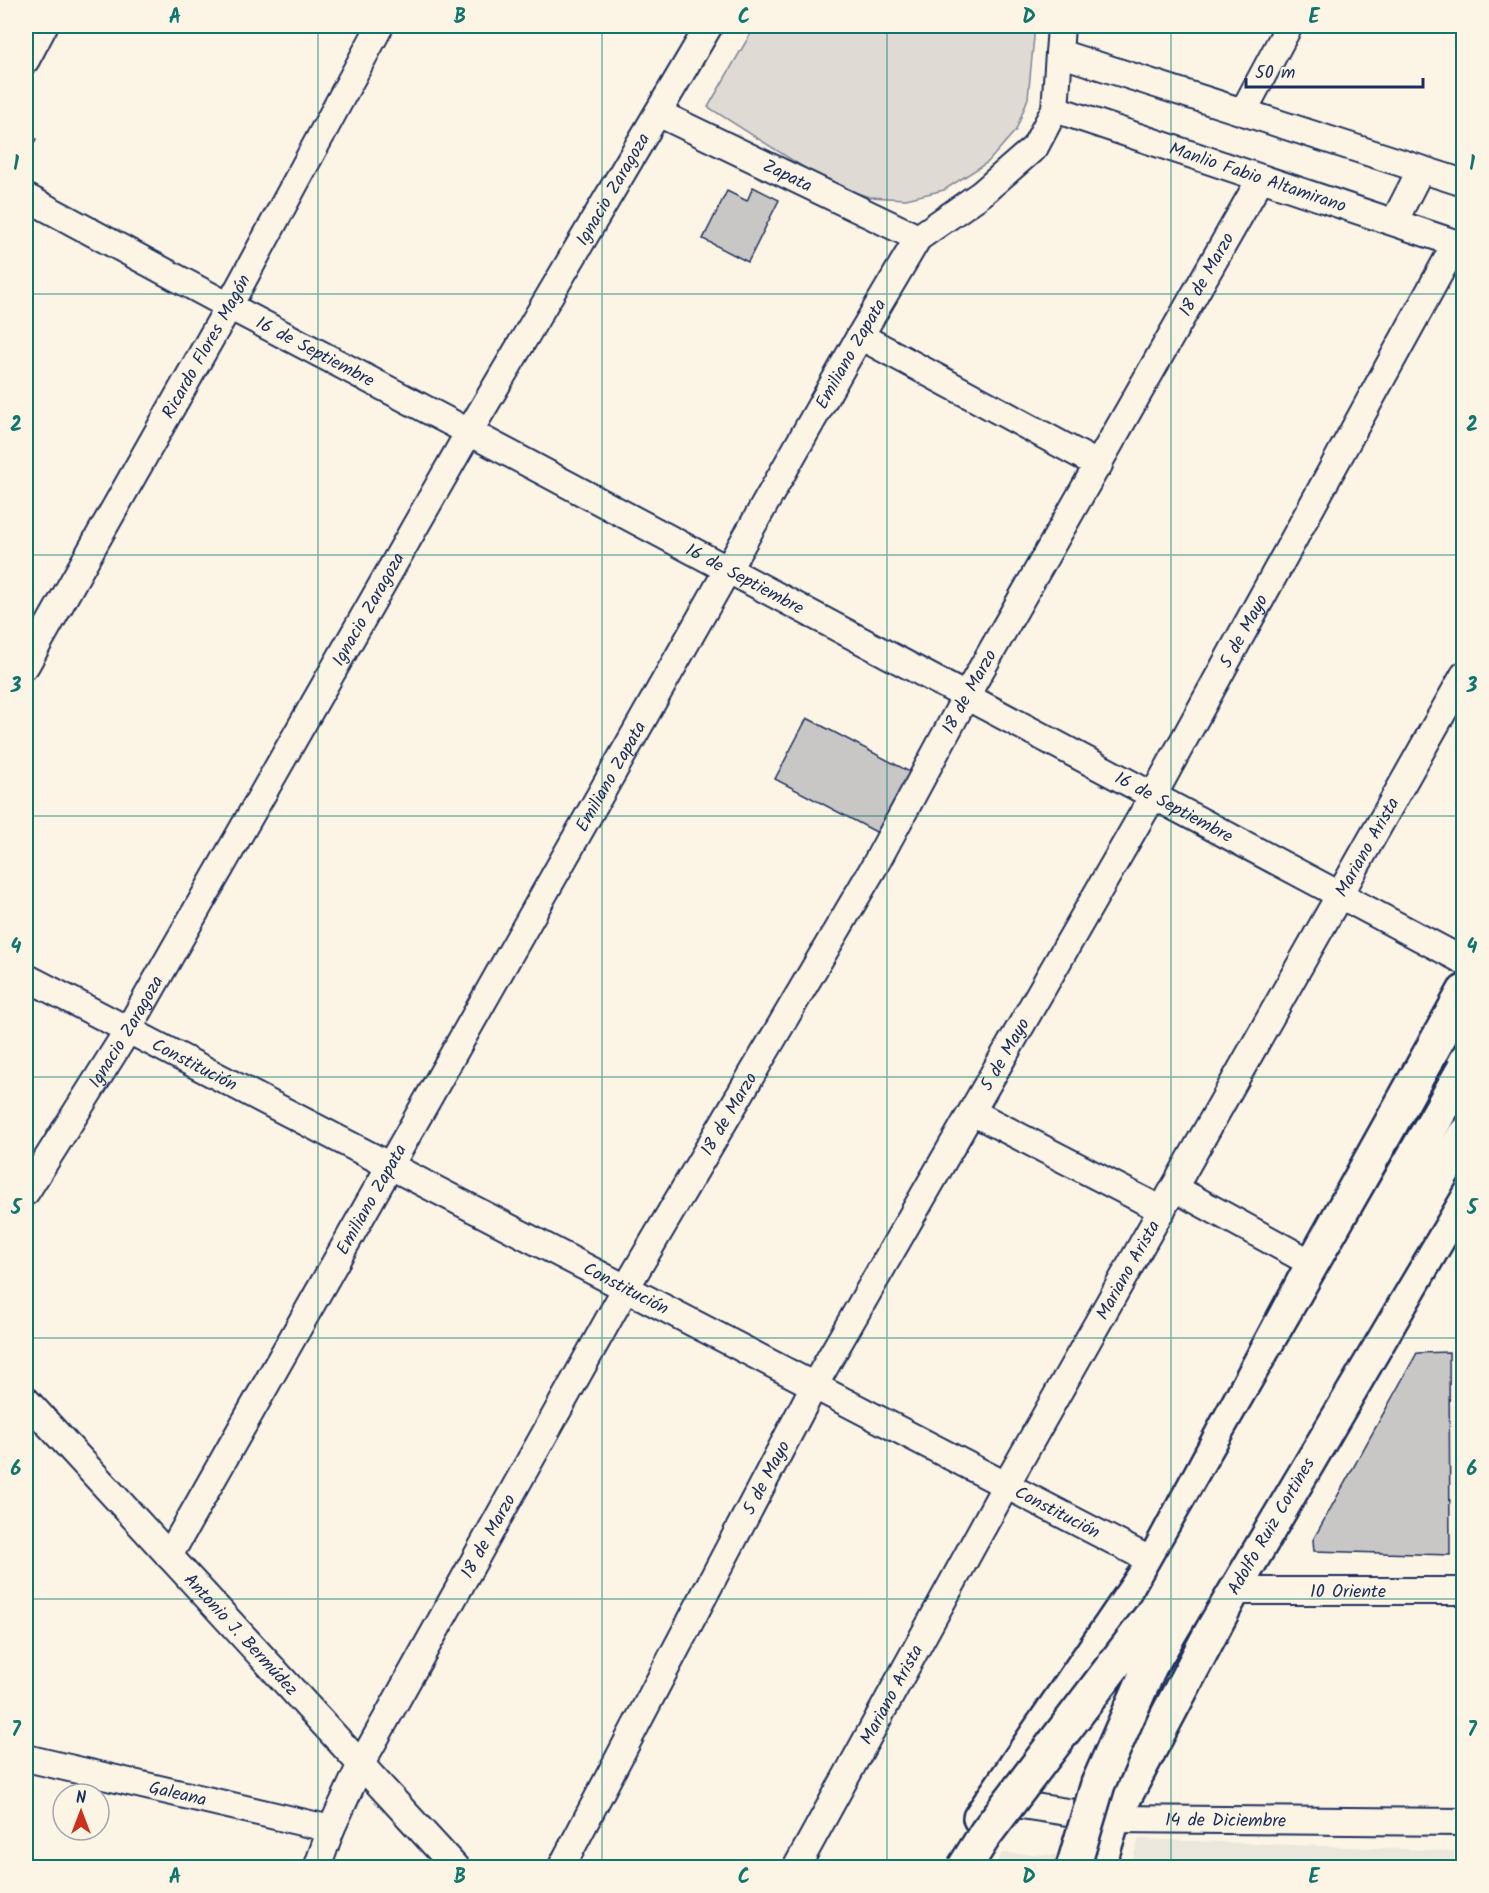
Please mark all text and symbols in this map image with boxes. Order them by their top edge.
text: A [169,2,181,34]
text: B [454,2,466,34]
text: C [738,2,750,34]
text: D [1022,2,1036,34]
text: E [1308,2,1320,34]
scale bar [1246,51,1423,89]
text: 50 m [1255,59,1295,88]
street label: Ignacio Zaragoza [569,128,659,252]
street label: Manlio Fabio Altamirano [1165,135,1350,222]
text: 1 [13,149,19,181]
text: 1 [1469,149,1475,181]
street label: Zapata [757,152,817,201]
street label: 18 de Marzo [1172,227,1243,322]
street label: Ricardo Flores Magón [155,270,259,425]
street label: Emiliano Zapata [808,294,895,415]
street label: 16 de Septiembre [250,309,379,396]
text: 2 [10,410,22,442]
text: 2 [1466,410,1478,442]
street label: 16 de Septiembre [680,537,809,624]
street label: Ignacio Zaragoza [325,547,413,672]
street label: 5 de Mayo [1213,589,1277,674]
street label: 18 de Marzo [935,645,1006,740]
text: 3 [10,671,22,703]
text: 3 [1466,671,1478,703]
street label: Emiliano Zapata [569,716,655,838]
street label: 16 de Septiembre [1109,765,1238,852]
street label: Mariano Arista [1328,792,1408,903]
text: 4 [11,932,22,964]
text: 4 [1467,932,1478,964]
street label: Ignacio Zaragoza [82,970,172,1094]
street label: 5 de Mayo [973,1013,1039,1097]
street label: Constitución [146,1031,242,1100]
street label: 18 de Marzo [694,1067,766,1162]
street label: Emiliano Zapata [329,1139,415,1261]
text: 5 [10,1193,23,1225]
text: 5 [1466,1193,1479,1225]
street label: Mariano Arista [1089,1215,1169,1326]
street label: Constitución [577,1255,673,1324]
street label: 5 de Mayo [736,1436,799,1521]
street label: Adolfo Ruiz Cortines [1221,1452,1324,1601]
text: 6 [11,1454,22,1486]
text: 6 [1467,1454,1478,1486]
street label: Constitución [1009,1479,1105,1548]
street label: 18 de Marzo [454,1489,524,1584]
street label: Antonio J. Bermúdez [176,1567,304,1703]
street label: 10 Oriente [1310,1578,1386,1607]
street label: Mariano Arista [853,1640,932,1751]
text: 7 [11,1715,21,1747]
text: 7 [1467,1715,1477,1747]
street label: Galeana [146,1774,209,1816]
north arrow [51,1782,111,1842]
text: N [76,1786,86,1811]
street label: 14 de Diciembre [1165,1806,1286,1836]
text: A [169,1862,181,1893]
text: B [454,1862,466,1893]
text: C [738,1862,750,1893]
text: D [1022,1862,1036,1893]
text: E [1308,1862,1320,1893]

